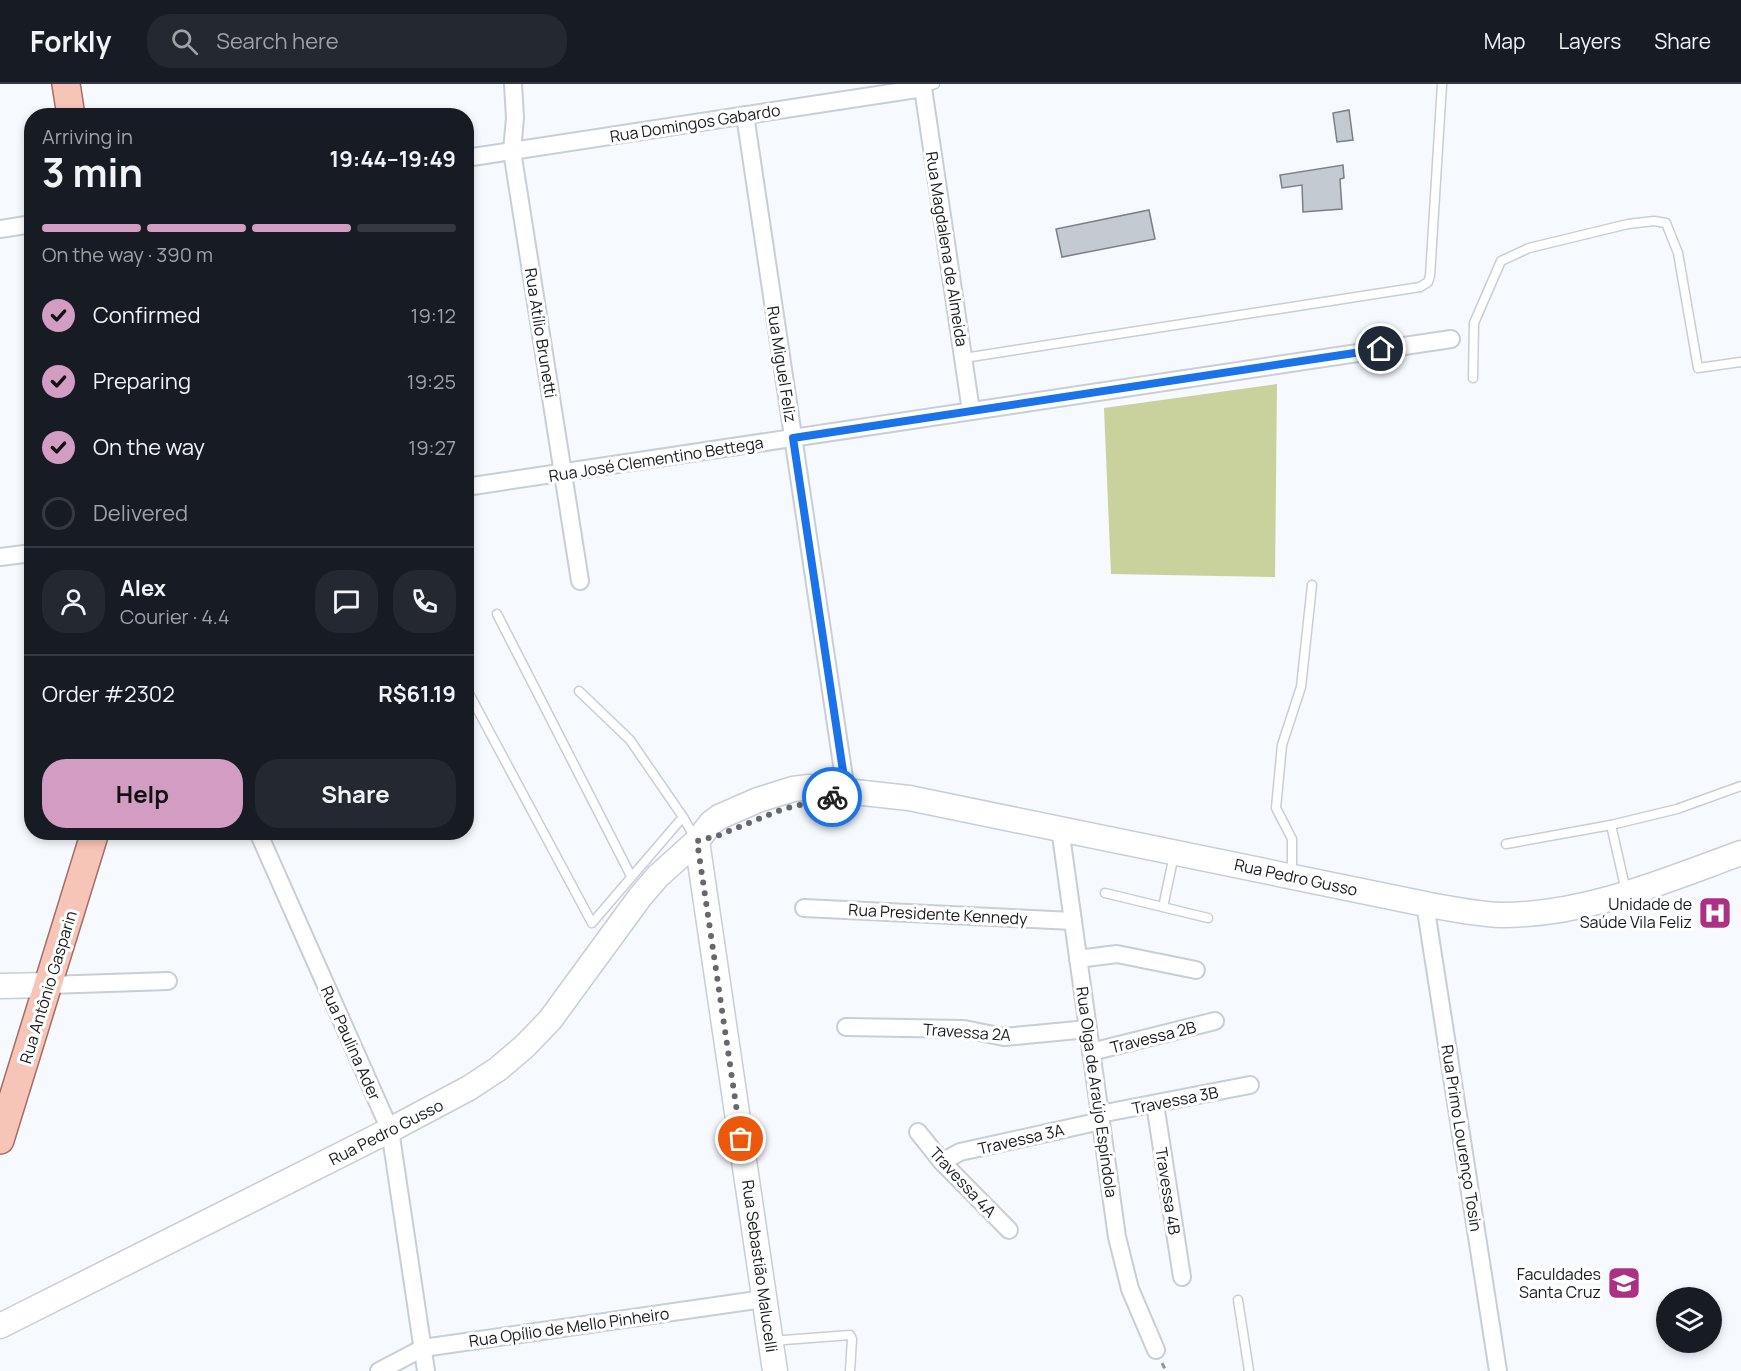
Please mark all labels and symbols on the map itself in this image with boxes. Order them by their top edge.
street label: Rua Domingos Gabardo [608,99,782,147]
street label: Rua Magdalena de Almeida [921,150,973,348]
street label: Rua Atílio Brunetti [520,266,562,400]
street label: Rua Miguel Feliz [762,304,802,424]
pin [1355,323,1406,374]
street label: Rua José Clementino Bettega [547,431,765,487]
courier [802,767,862,827]
street label: Rua Pedro Gusso [1232,853,1360,901]
place label: Unidade de Saúde Vila Feliz [1580,893,1692,933]
hospital icon: Unidade de Saúde Vila Feliz [1697,895,1733,931]
street label: Rua Presidente Kennedy [848,898,1029,930]
street label: Rua Antônio Gasparin [14,908,82,1066]
street label: Rua Paulina Ader [316,982,386,1104]
street label: Rua Olga de Araújo Espíndola [1071,985,1123,1199]
street label: Travessa 2B [1108,1016,1198,1058]
street label: Travessa 2A [922,1018,1012,1046]
street label: Rua Primo Lourenço Tosin [1436,1043,1488,1233]
street label: Travessa 3B [1130,1081,1220,1119]
street label: Rua Pedro Gusso [325,1094,447,1170]
pin [715,1113,766,1164]
street label: Travessa 3A [976,1118,1066,1160]
street label: Travessa 4A [925,1142,1001,1222]
street label: Travessa 4B [1150,1146,1186,1236]
street label: Rua Sebastião Malucelli [737,1178,783,1354]
place label: Faculdades Santa Cruz [1517,1263,1601,1303]
school or university icon: Faculdades Santa Cruz [1606,1265,1642,1301]
street label: Rua Opílio de Mello Pinheiro [467,1302,671,1352]

